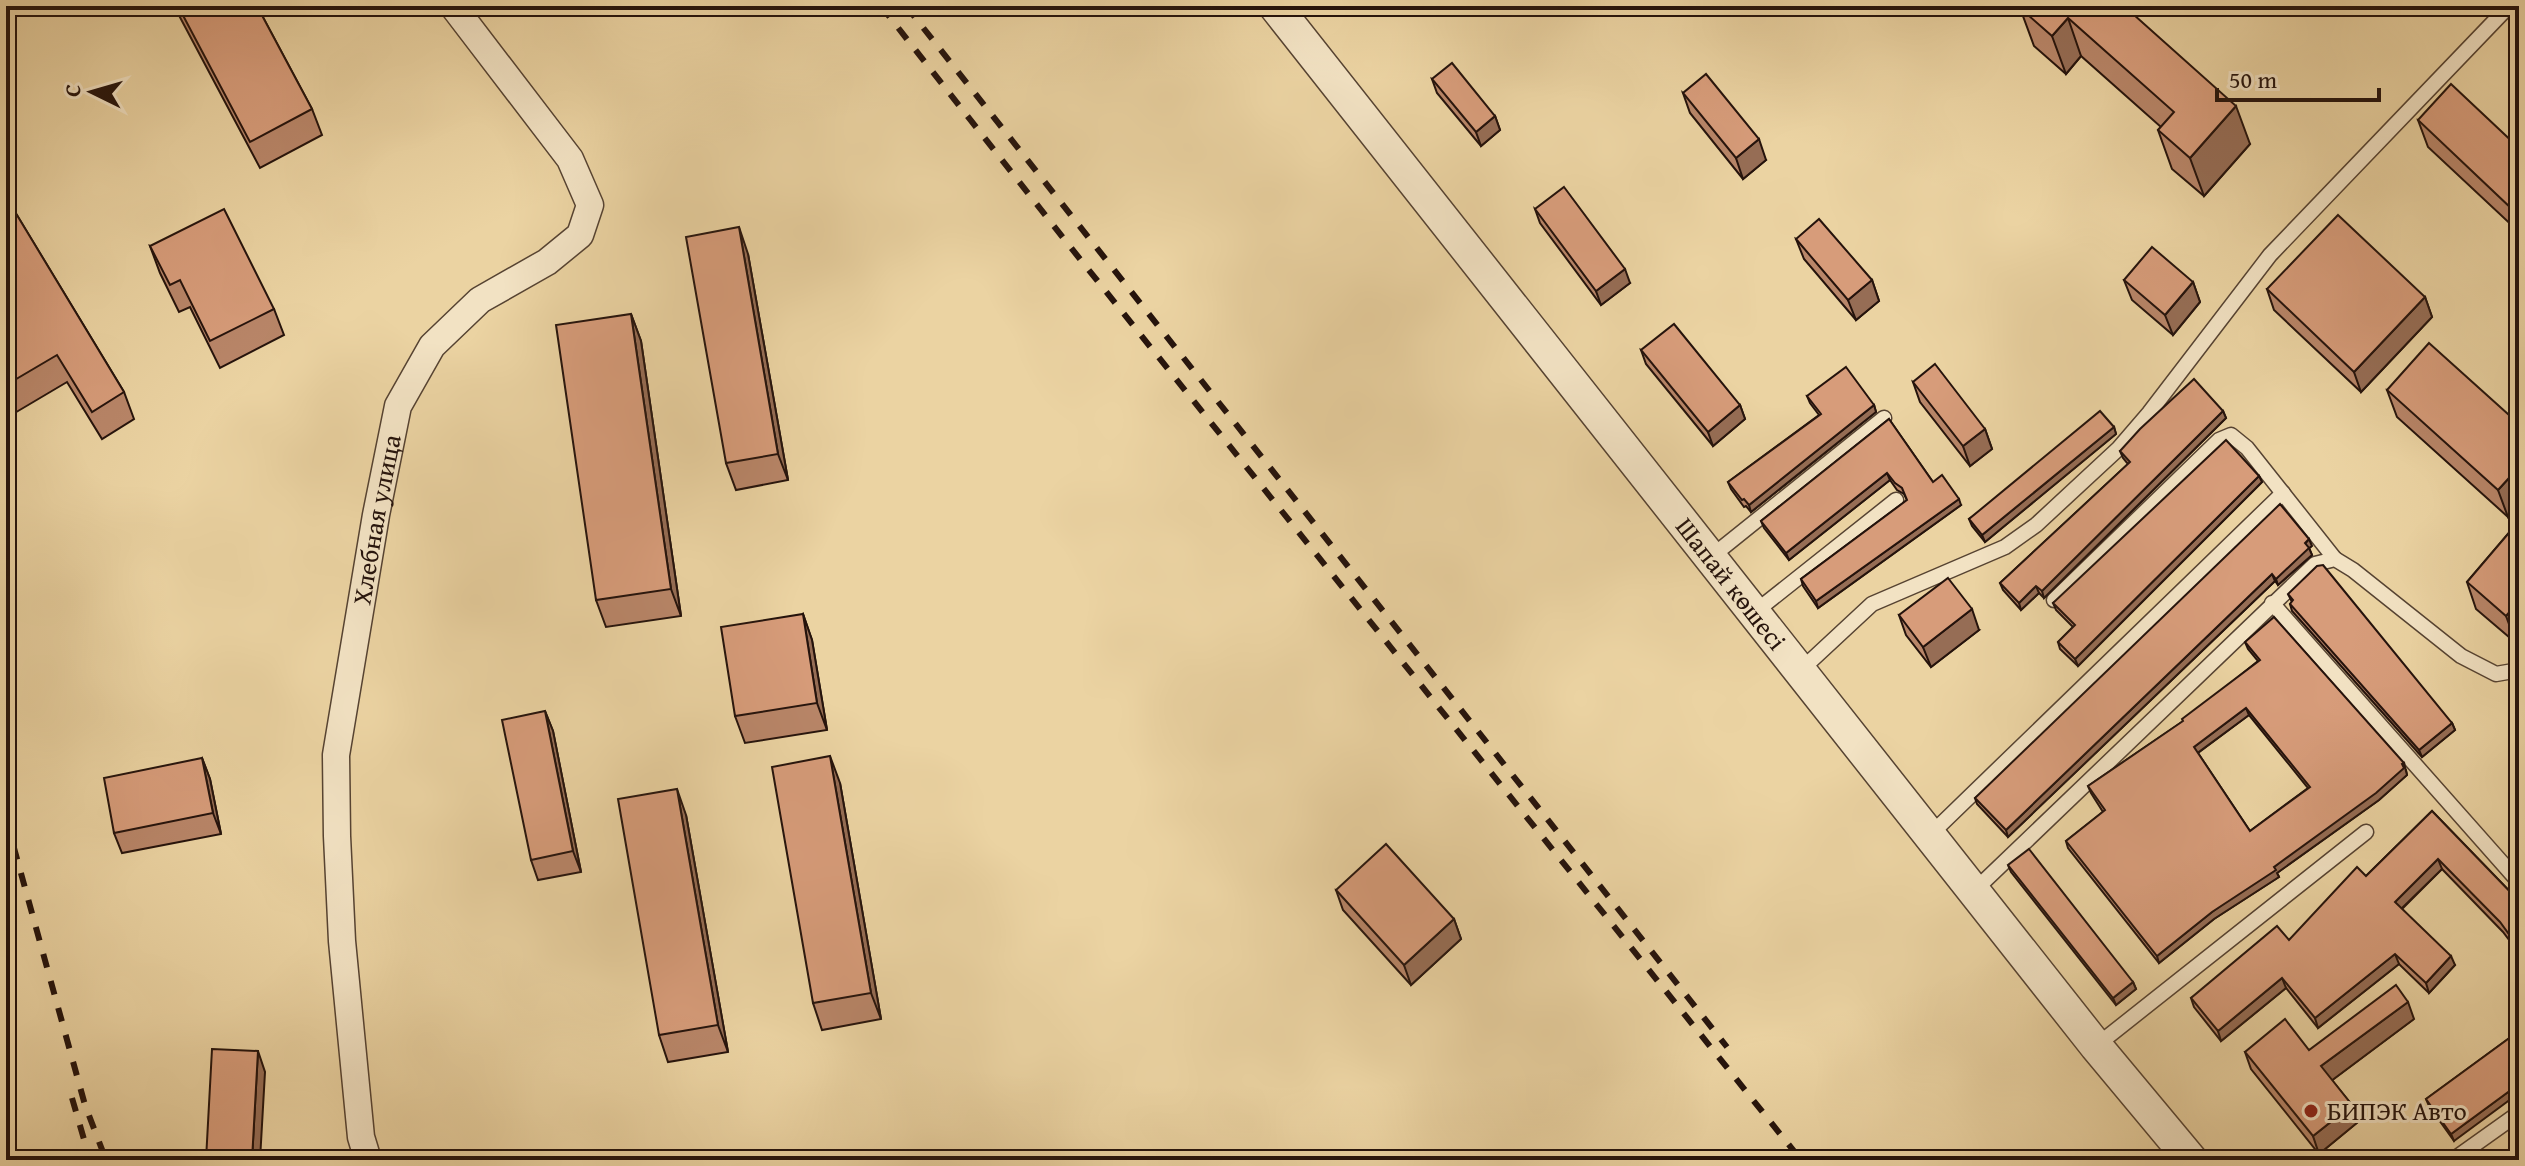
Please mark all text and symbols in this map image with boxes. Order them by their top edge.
north arrow [52,52,132,132]
scale bar [2217,52,2379,102]
text: 50 m [2229,62,2277,97]
text: С [56,83,89,98]
street label: Хлебная улица [341,430,411,608]
street label: Шапай көшесі [1667,508,1796,658]
place label: БИПЭК Авто [2327,1091,2467,1130]
marker: БИПЭК Авто [2302,1102,2320,1120]

